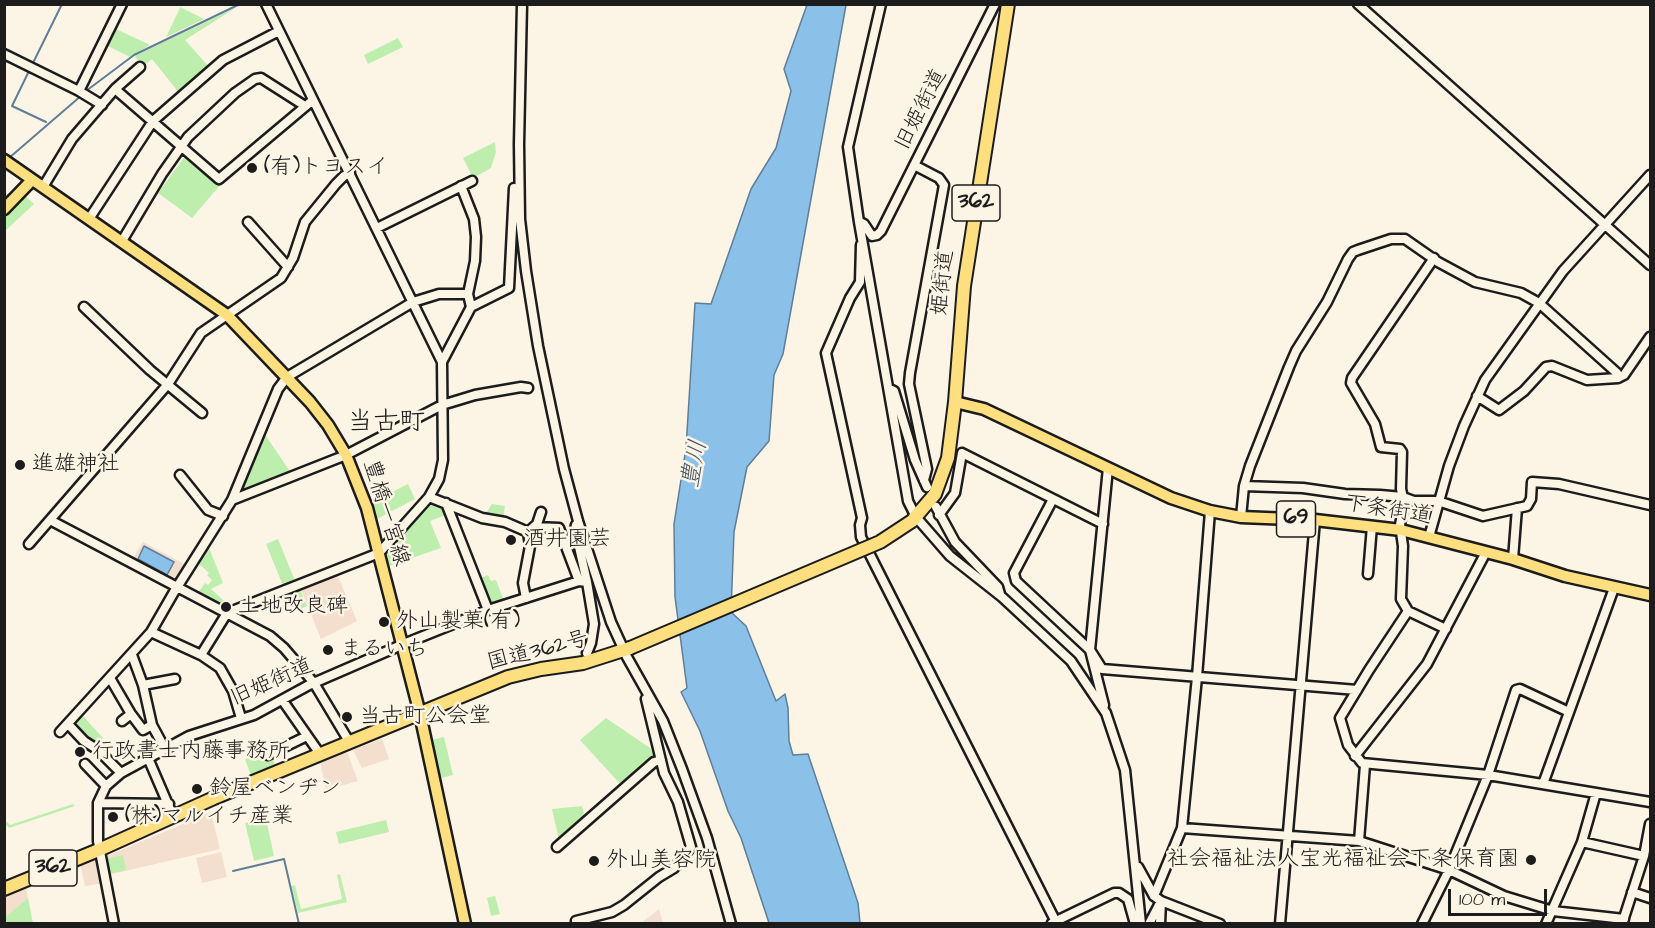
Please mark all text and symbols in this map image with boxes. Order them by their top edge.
street label: 旧姫街道 [890,65,954,155]
place label: (有)トヨスイ [264,155,388,181]
marker: (有)トヨスイ [245,161,259,175]
road number: 362 [952,185,1000,221]
street label: 姫街道 [927,249,961,317]
district label: 当古町 [347,408,425,440]
water label: 豊川 [677,438,715,490]
place label: 進雄神社 [32,452,120,478]
street label: 豊橋一宮線 [356,457,414,569]
marker: 進雄神社 [13,458,27,472]
street label: 下条街道 [1342,491,1434,531]
road number: 69 [1276,501,1316,537]
place label: 酒井園芸 [523,527,611,553]
marker: 酒井園芸 [504,533,518,547]
place label: 土地改良碑 [238,594,348,620]
marker: 土地改良碑 [219,600,233,614]
place label: 外山製菓(有) [396,609,520,635]
marker: 外山製菓(有) [377,615,391,629]
street label: 国道362号 [485,627,591,677]
place label: まるいち [340,637,428,663]
marker: まるいち [321,643,335,657]
street label: 旧姫街道 [226,653,318,713]
place label: 当古町公会堂 [359,704,491,730]
marker: 当古町公会堂 [340,710,354,724]
place label: 行政書士内藤事務所 [92,739,290,765]
marker: 行政書士内藤事務所 [73,745,87,759]
place label: 鈴屋ベンヂン [209,776,341,802]
marker: 鈴屋ベンヂン [190,782,204,796]
place label: (株)マルイチ産業 [125,804,293,830]
marker: (株)マルイチ産業 [106,810,120,824]
place label: 社会福祉法人宝光福祉会下条保育園 [1167,847,1519,873]
place label: 外山美容院 [606,848,716,874]
road number: 362 [29,850,77,886]
marker: 社会福祉法人宝光福祉会下条保育園 [1524,853,1538,867]
marker: 外山美容院 [587,854,601,868]
scale bar [1451,877,1550,915]
text: 100 m [1459,887,1505,912]

